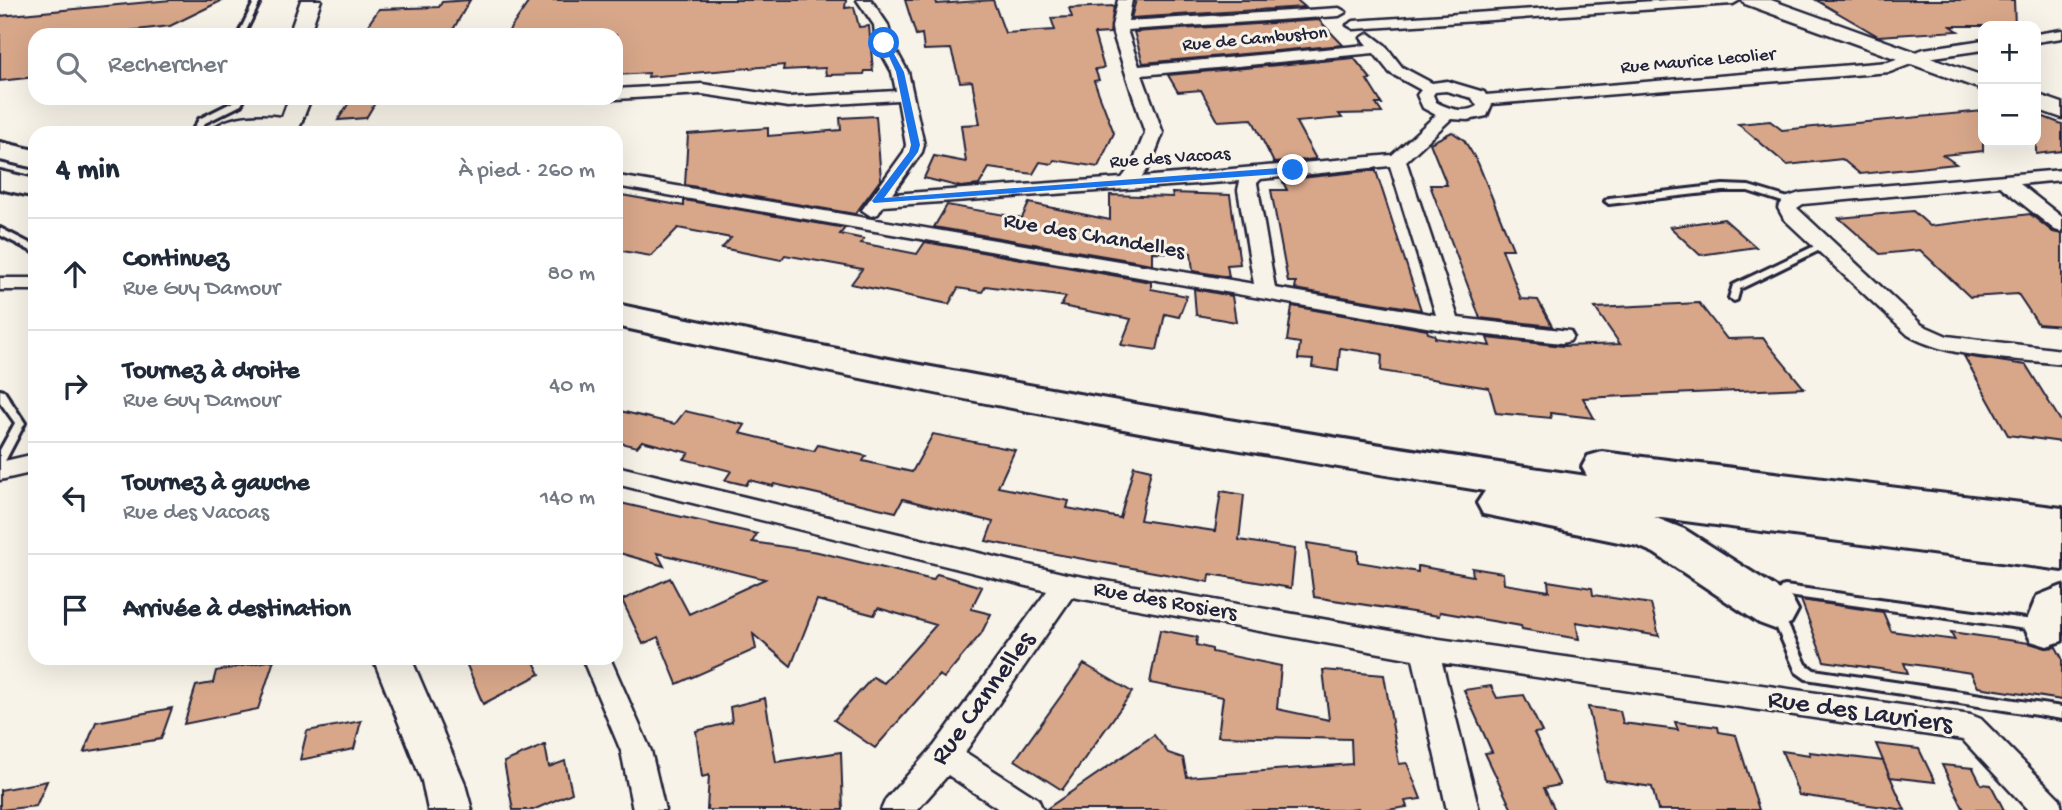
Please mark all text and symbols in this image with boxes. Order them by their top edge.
map controls [1978,21,2041,147]
button: + [1978,21,2041,84]
street label: Rue de Cambuston [1182,22,1328,58]
route start [868,27,899,58]
search box [28,28,623,105]
street label: Rue Maurice Lecolier [1620,44,1779,80]
icon: search [52,48,90,86]
text: Rechercher [108,51,226,82]
button: − [1978,84,2041,147]
street label: Rue des Vacoas [1109,143,1232,175]
text: 4 min [56,154,119,189]
route end [1277,154,1308,185]
text: À pied · 260 m [458,158,595,185]
street label: Rue des Chandelles [1001,208,1187,266]
text: Continuez [123,245,229,276]
icon: ahead [56,255,94,293]
text: 80 m [548,261,595,288]
text: Rue Guy Damour [123,276,280,303]
text: Tournez à droite [123,357,300,388]
icon: right [56,367,94,405]
text: 40 m [549,373,595,400]
text: Rue Guy Damour [123,388,280,415]
text: Tournez à gauche [123,469,310,500]
icon: left [56,479,94,517]
text: 140 m [540,485,595,512]
text: Rue des Vacoas [123,500,269,527]
street label: Rue des Rosiers [1091,576,1239,628]
icon: arrive [56,591,94,629]
text: Arrivée à destination [123,595,351,626]
street label: Rue Cannelles [924,625,1044,773]
street label: Rue des Lauriers [1765,684,1955,742]

